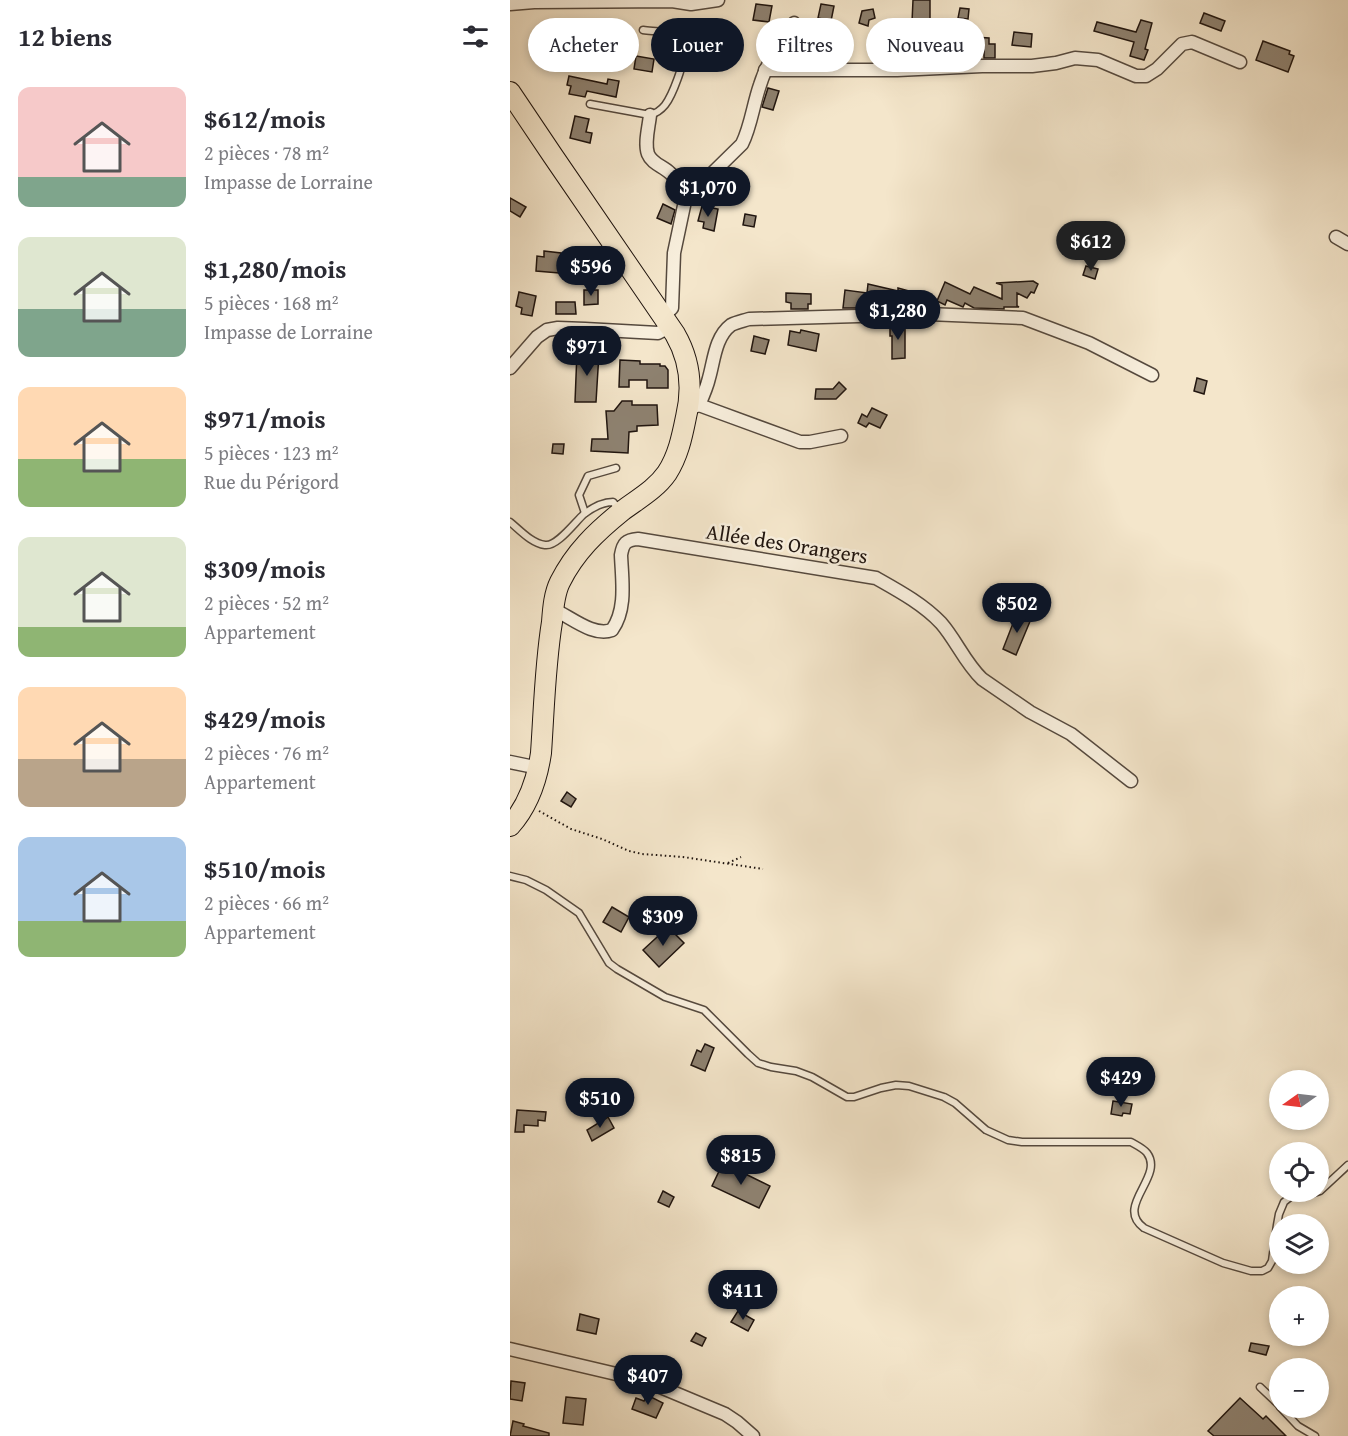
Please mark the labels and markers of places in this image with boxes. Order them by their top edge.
pin: $1,070 [659,167,757,218]
pin: $612 [1055,221,1127,272]
pin: $596 [555,246,627,297]
pin: $1,280 [849,290,947,341]
pin: $971 [551,326,623,377]
pin: $502 [981,583,1053,634]
pin: $309 [627,896,699,947]
pin: $429 [1085,1057,1157,1108]
pin: $510 [564,1078,636,1129]
pin: $815 [705,1135,777,1186]
pin: $411 [707,1270,779,1321]
pin: $407 [612,1355,684,1406]

